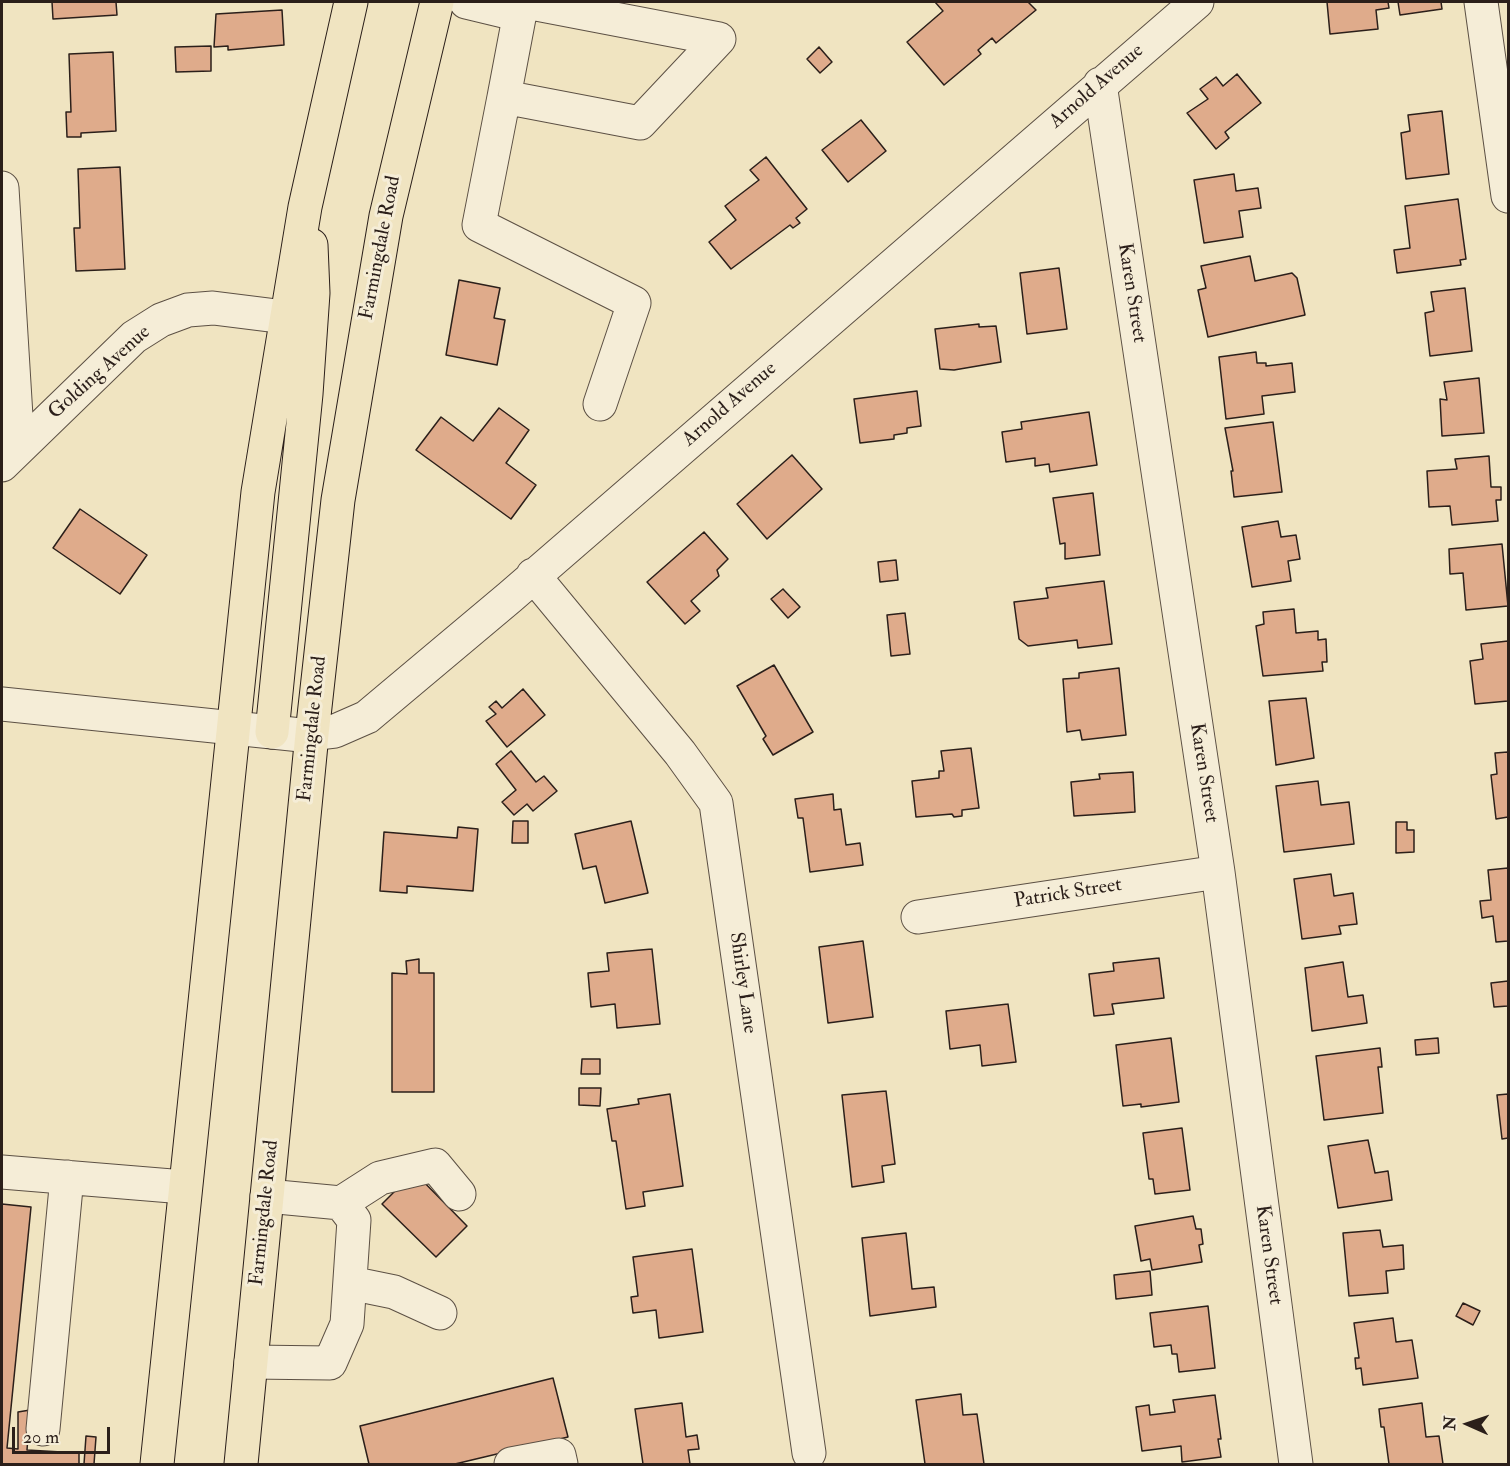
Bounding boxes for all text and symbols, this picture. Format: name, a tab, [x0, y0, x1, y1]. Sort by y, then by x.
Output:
street label: Arnold Avenue	[1045, 40, 1149, 134]
street label: Farmingdale Road	[355, 174, 407, 322]
street label: Karen Street	[1111, 241, 1151, 345]
street label: Golding Avenue	[44, 321, 156, 425]
street label: Arnold Avenue	[678, 358, 782, 452]
street label: Farmingdale Road	[293, 655, 333, 803]
street label: Karen Street	[1183, 721, 1223, 825]
street label: Patrick Street	[1012, 874, 1124, 914]
street label: Shirley Lane	[723, 931, 761, 1035]
street label: Farmingdale Road	[245, 1139, 285, 1287]
street label: Karen Street	[1249, 1203, 1287, 1307]
north arrow	[1438, 1394, 1498, 1454]
scale bar	[15, 1415, 112, 1453]
text: N	[1440, 1415, 1460, 1431]
text: 20 m	[23, 1426, 59, 1449]

